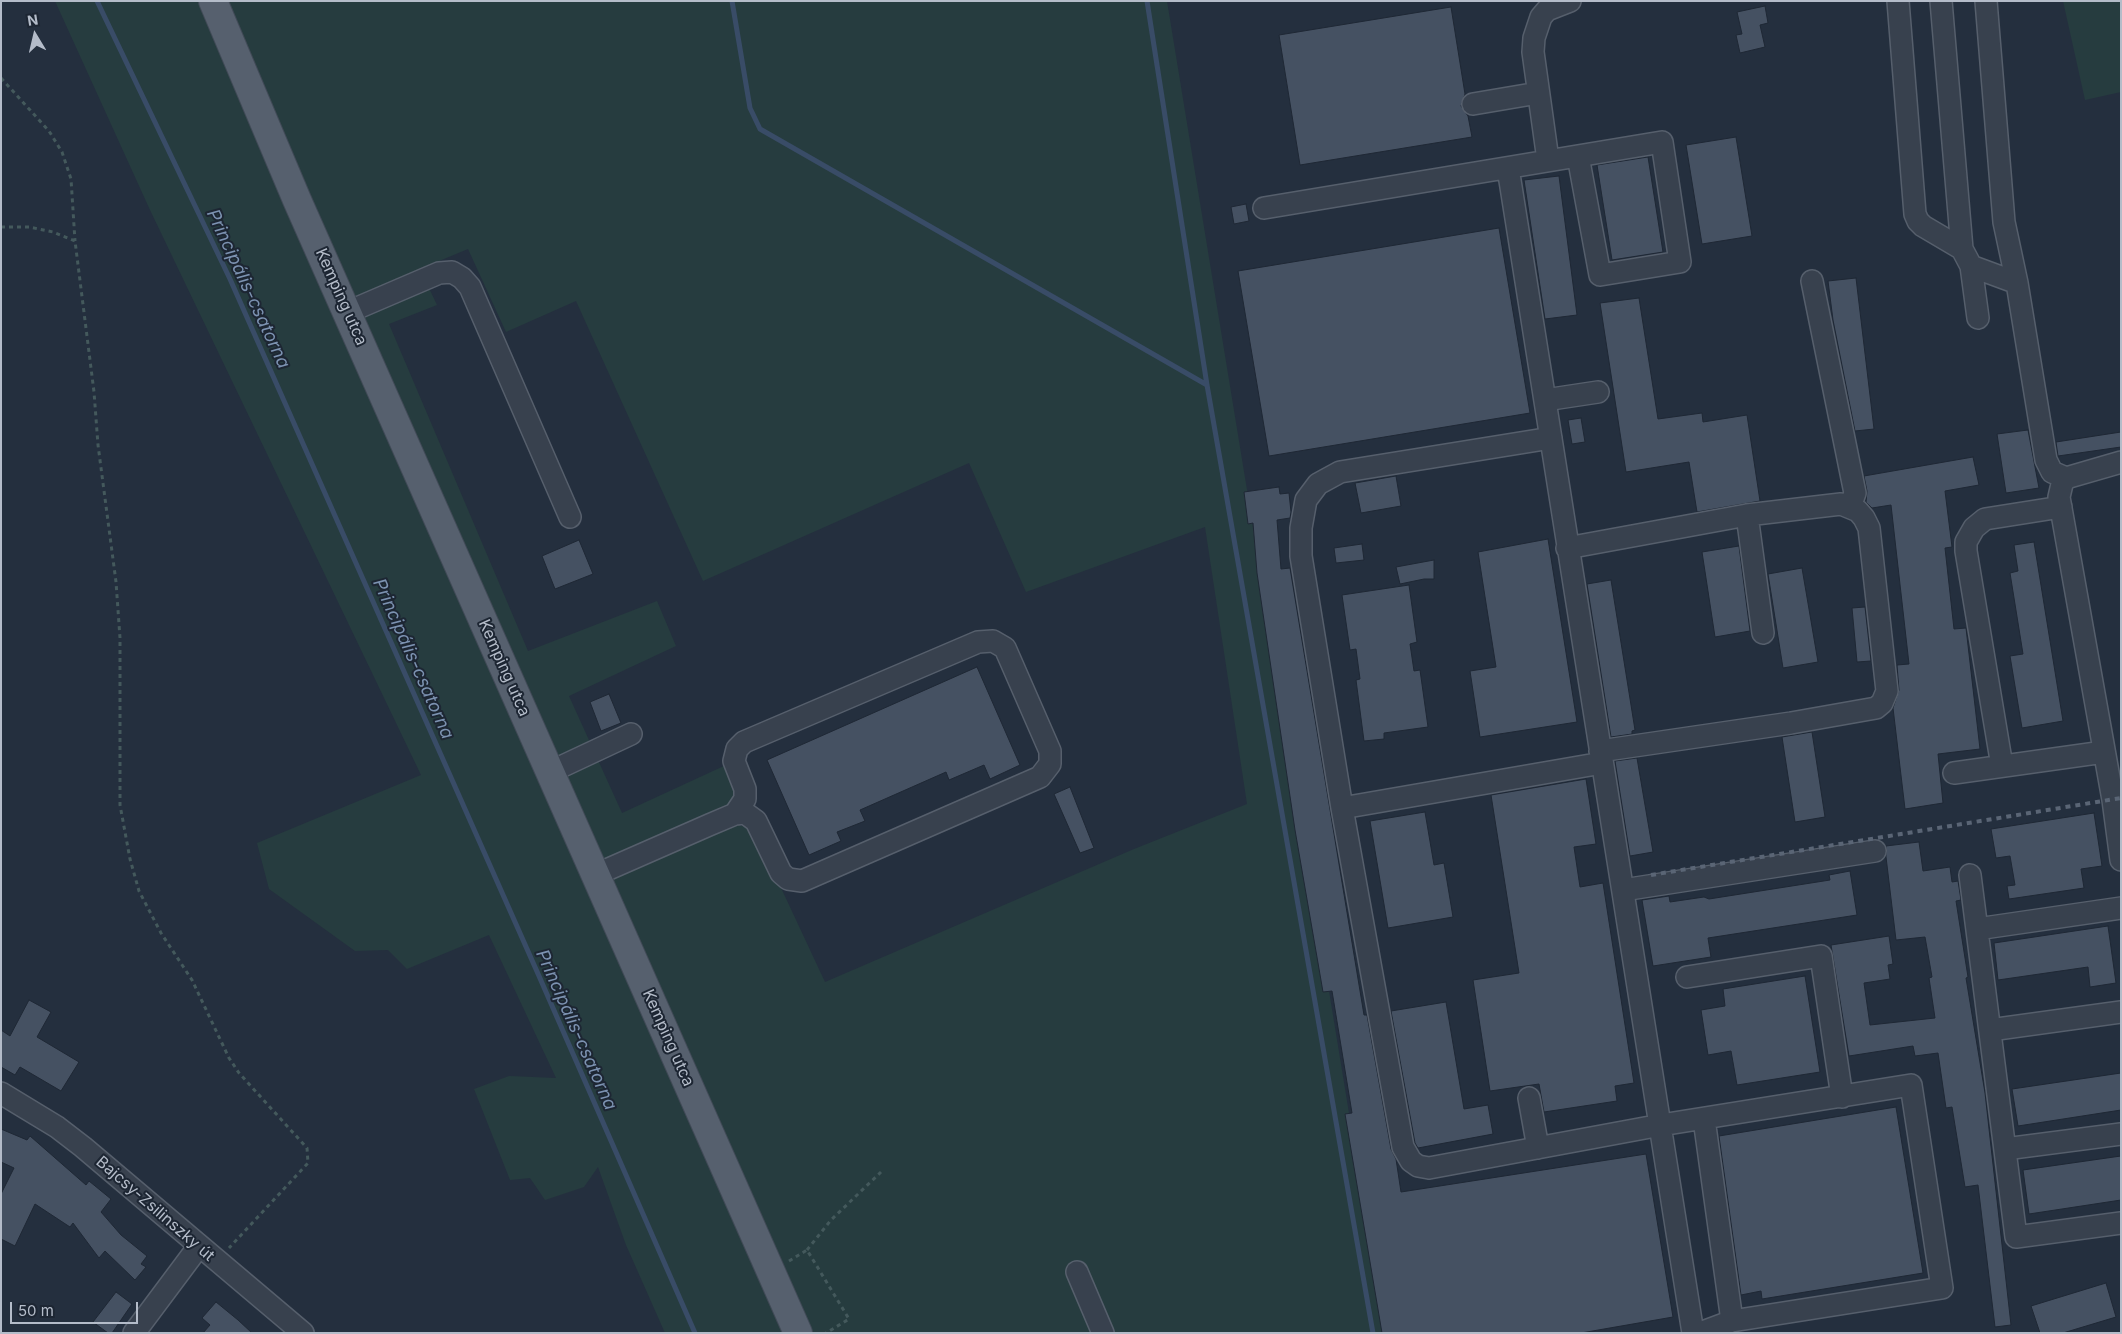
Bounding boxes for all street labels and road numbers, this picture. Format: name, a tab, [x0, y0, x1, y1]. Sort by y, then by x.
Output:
street label: Kemping utca	[311, 246, 371, 348]
street label: Kemping utca	[474, 617, 534, 719]
street label: Kemping utca	[638, 987, 698, 1089]
street label: Bajcsy-Zsilinszky út	[92, 1152, 218, 1266]

